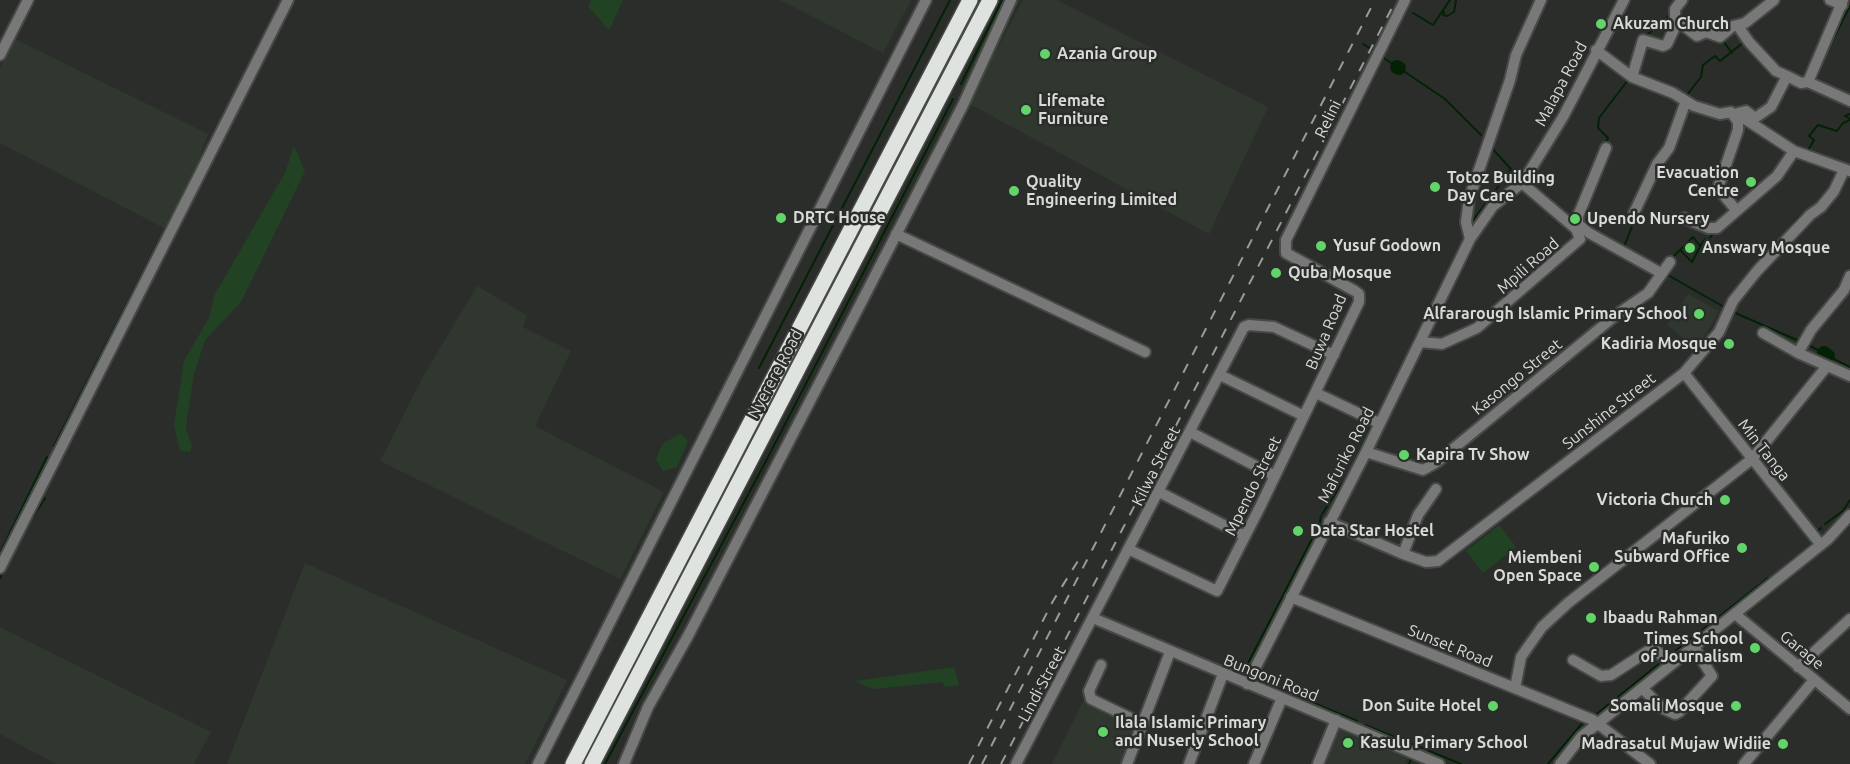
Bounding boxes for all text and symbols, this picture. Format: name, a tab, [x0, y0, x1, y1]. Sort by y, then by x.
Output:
place label: Akuzam Church	[1613, 14, 1729, 34]
marker: Akuzam Church	[1594, 17, 1608, 31]
street label: Malapa Road	[1531, 39, 1591, 129]
place label: Azania Group	[1057, 44, 1157, 64]
marker: Azania Group	[1038, 47, 1052, 61]
place label: Lifemate Furniture	[1038, 91, 1108, 129]
street label: Relini	[1311, 97, 1345, 141]
marker: Lifemate Furniture	[1019, 103, 1033, 117]
place label: Evacuation Centre	[1656, 163, 1739, 201]
place label: Totoz Building Day Care	[1447, 168, 1555, 206]
place label: Quality Engineering Limited	[1026, 172, 1177, 210]
marker: Evacuation Centre	[1744, 175, 1758, 189]
marker: Totoz Building Day Care	[1428, 180, 1442, 194]
marker: Quality Engineering Limited	[1007, 184, 1021, 198]
place label: DRTC House	[793, 208, 886, 228]
place label: Upendo Nursery	[1587, 209, 1710, 229]
marker: DRTC House	[774, 211, 788, 225]
marker: Upendo Nursery	[1568, 212, 1582, 226]
street label: Mpili Road	[1493, 234, 1563, 298]
place label: Yusuf Godown	[1333, 236, 1441, 256]
place label: Answary Mosque	[1702, 238, 1830, 258]
marker: Yusuf Godown	[1314, 239, 1328, 253]
marker: Answary Mosque	[1683, 241, 1697, 255]
place label: Quba Mosque	[1288, 263, 1392, 283]
marker: Quba Mosque	[1269, 266, 1283, 280]
street label: Buwa Road	[1301, 291, 1351, 373]
place label: Alfararough Islamic Primary School	[1423, 304, 1687, 324]
marker: Alfararough Islamic Primary School	[1692, 307, 1706, 321]
street label: Nyerere Road	[743, 326, 807, 422]
place label: Kadiria Mosque	[1601, 334, 1717, 354]
street label: Kasongo Street	[1468, 335, 1566, 419]
marker: Kadiria Mosque	[1722, 337, 1736, 351]
street label: Sunshine Street	[1559, 369, 1659, 453]
street label: Mafuriko Road	[1314, 404, 1378, 506]
street label: Min Tanga	[1734, 415, 1794, 485]
street label: Kilwa Street	[1128, 423, 1184, 509]
street label: Mpendo Street	[1221, 433, 1285, 539]
place label: Kapira Tv Show	[1416, 445, 1530, 465]
marker: Kapira Tv Show	[1397, 448, 1411, 462]
place label: Victoria Church	[1597, 490, 1713, 510]
marker: Victoria Church	[1718, 493, 1732, 507]
place label: Data Star Hostel	[1310, 521, 1434, 541]
marker: Data Star Hostel	[1291, 524, 1305, 538]
place label: Mafuriko Subward Office	[1614, 529, 1730, 567]
marker: Mafuriko Subward Office	[1735, 541, 1749, 555]
place label: Miembeni Open Space	[1493, 548, 1582, 586]
marker: Miembeni Open Space	[1587, 560, 1601, 574]
place label: Ibaadu Rahman	[1603, 608, 1718, 628]
marker: Ibaadu Rahman	[1584, 611, 1598, 625]
street label: Sunset Road	[1405, 620, 1495, 672]
street label: Garage	[1776, 626, 1828, 674]
place label: Times School of Journalism	[1640, 629, 1743, 667]
marker: Times School of Journalism	[1748, 641, 1762, 655]
street label: Lindi Street	[1014, 643, 1070, 725]
street label: Bungoni Road	[1221, 650, 1321, 706]
place label: Don Suite Hotel	[1362, 696, 1481, 716]
place label: Somali Mosque	[1610, 696, 1724, 716]
marker: Don Suite Hotel	[1486, 699, 1500, 713]
marker: Somali Mosque	[1729, 699, 1743, 713]
place label: Ilala Islamic Primary and Nuserly School	[1115, 713, 1266, 751]
marker: Ilala Islamic Primary and Nuserly School	[1096, 725, 1110, 739]
place label: Kasulu Primary School	[1360, 733, 1527, 753]
place label: Madrasatul Mujaw Widiie	[1581, 734, 1771, 754]
marker: Kasulu Primary School	[1341, 736, 1355, 750]
marker: Madrasatul Mujaw Widiie	[1776, 737, 1790, 751]

